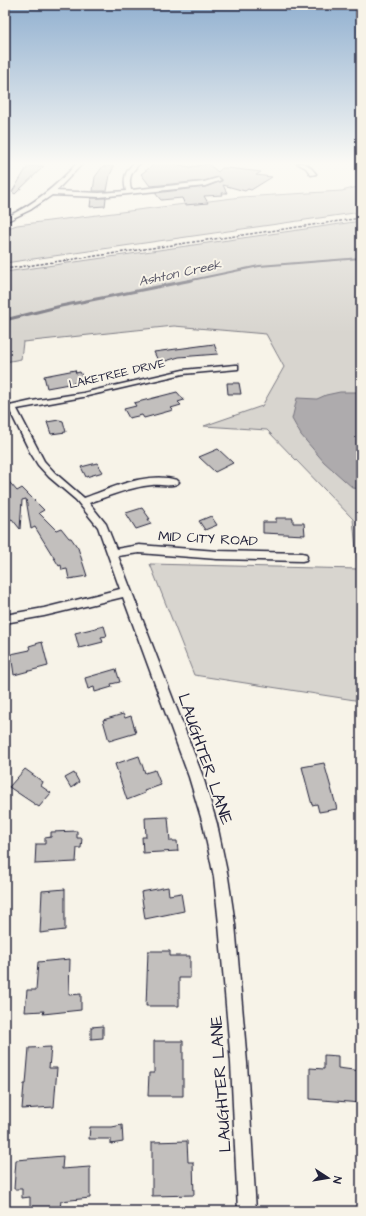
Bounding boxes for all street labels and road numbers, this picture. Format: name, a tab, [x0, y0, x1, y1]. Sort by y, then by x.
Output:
street label: LAKETREE DRIVE	[67, 355, 167, 393]
street label: MID CITY ROAD	[158, 526, 258, 552]
street label: LAUGHTER LANE	[171, 690, 239, 828]
street label: LAUGHTER LANE	[204, 1015, 238, 1153]

